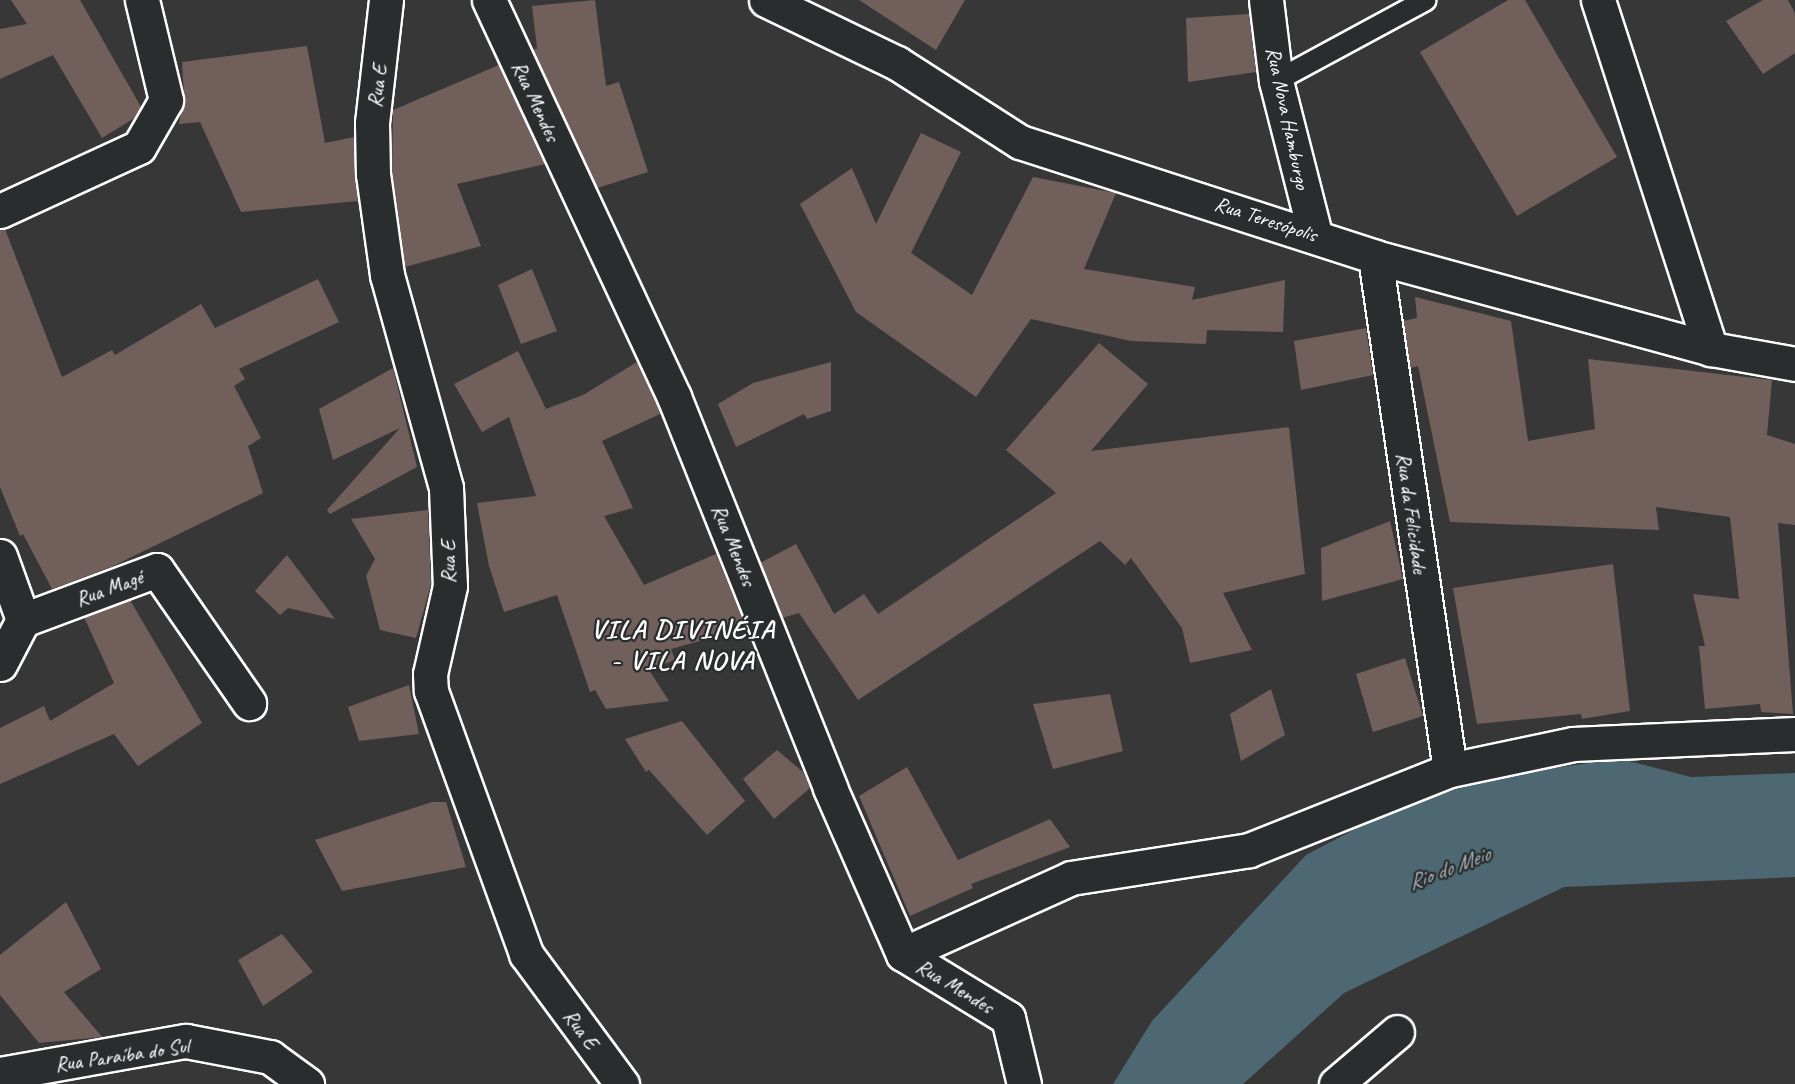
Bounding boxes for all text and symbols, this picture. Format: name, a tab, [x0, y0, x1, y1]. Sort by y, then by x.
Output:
street label: Rua Nova Hamburgo	[1261, 45, 1315, 191]
street label: Rua Mendes	[507, 57, 565, 145]
street label: Rua E	[362, 63, 392, 109]
street label: Rua Teresópolis	[1212, 191, 1320, 247]
street label: Rua da Felicidade	[1391, 451, 1433, 575]
street label: Rua Mendes	[706, 501, 762, 589]
street label: Rua E	[435, 540, 461, 584]
street label: Rua Magé	[72, 564, 146, 612]
district label: VILA DIVINÉIA - VILA NOVA	[592, 613, 774, 676]
water label: Rio do Meio	[1404, 841, 1494, 897]
street label: Rua Mendes	[912, 953, 998, 1019]
street label: Rua E	[558, 1004, 604, 1054]
street label: Rua Paraíba do Sul	[53, 1033, 191, 1077]

